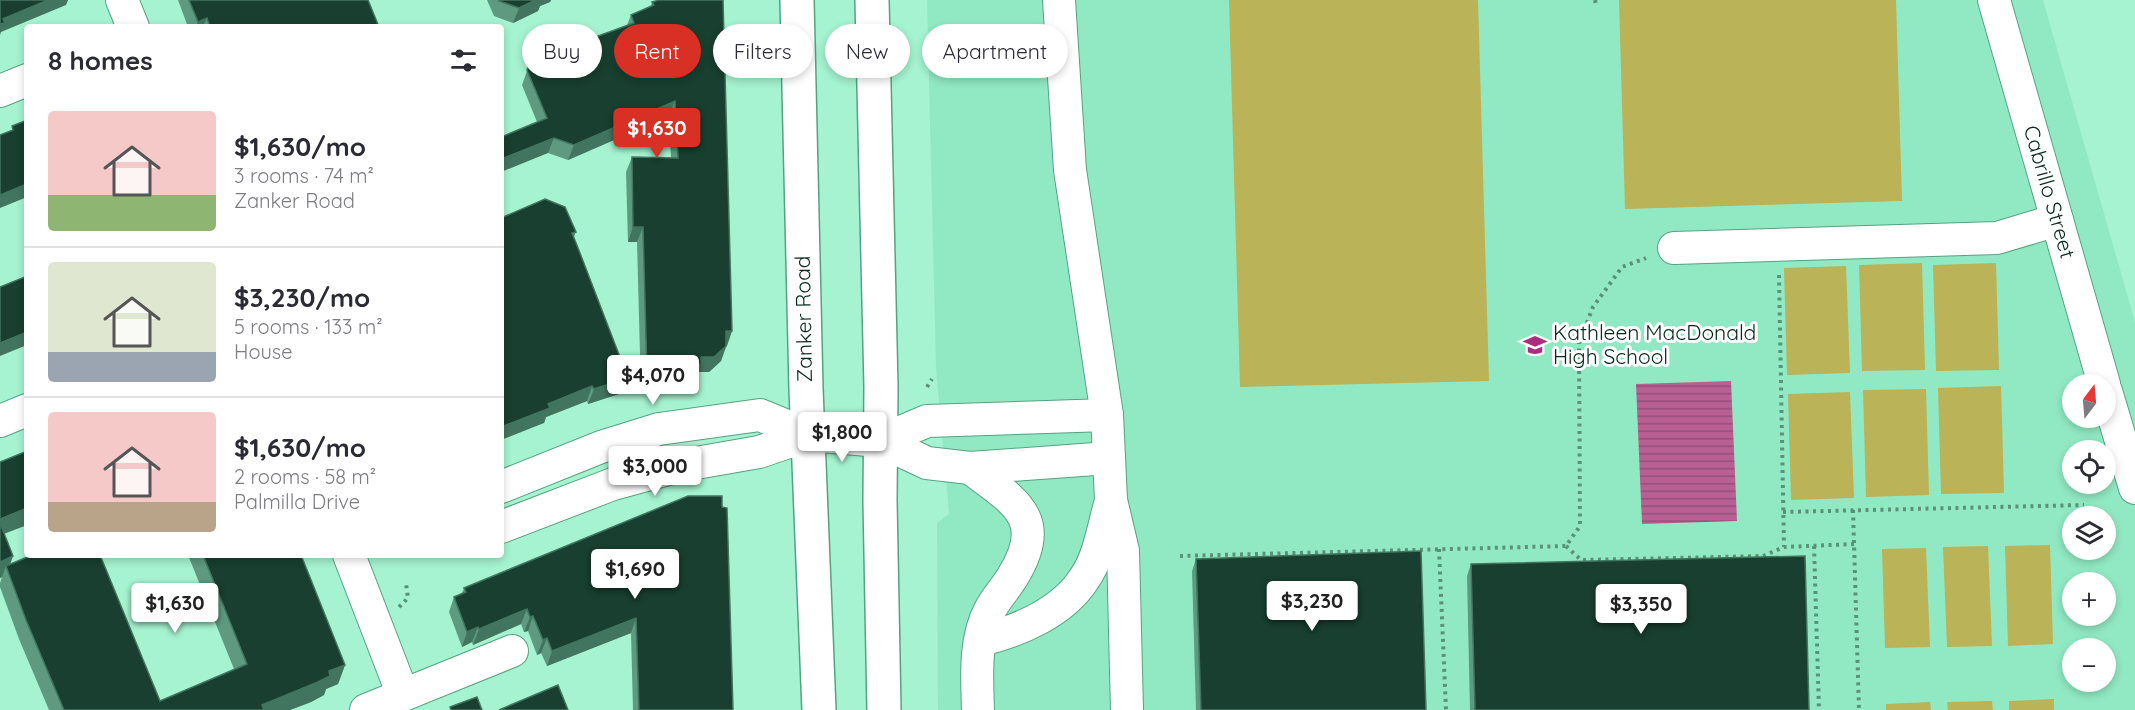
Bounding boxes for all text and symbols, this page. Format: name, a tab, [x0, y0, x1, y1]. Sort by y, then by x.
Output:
chip: Buy	[522, 24, 602, 78]
chip: Rent	[614, 24, 701, 78]
chip: Filters	[713, 24, 813, 78]
chip: New	[825, 24, 910, 78]
chip: Apartment	[922, 24, 1068, 78]
text: 8 homes	[48, 44, 153, 77]
icon: filters	[447, 44, 480, 77]
pin: $1,630	[608, 108, 706, 159]
text: $1,630	[627, 115, 687, 140]
street label: Cabrillo Street	[2019, 122, 2081, 261]
text: $1,630/mo	[234, 130, 366, 163]
icon: home	[96, 135, 168, 207]
text: 3 rooms · 74 m²	[234, 163, 374, 188]
text: Zanker Road	[234, 188, 355, 213]
street label: Zanker Road	[789, 255, 817, 383]
text: $3,230/mo	[234, 281, 370, 314]
icon: home	[96, 286, 168, 358]
text: 5 rooms · 133 m²	[234, 314, 383, 339]
place label: Kathleen MacDonald High School	[1553, 319, 1756, 369]
school or university icon: Kathleen MacDonald High School	[1522, 332, 1548, 358]
text: House	[234, 339, 293, 364]
pin: $4,070	[604, 355, 702, 406]
text: $4,070	[621, 362, 685, 387]
north arrow	[2062, 374, 2116, 428]
map controls	[2062, 374, 2116, 692]
pin: $1,800	[793, 412, 891, 463]
text: $1,800	[812, 419, 872, 444]
text: $1,630/mo	[234, 431, 366, 464]
icon: home	[96, 436, 168, 508]
button: locate	[2062, 440, 2116, 494]
pin: $3,000	[606, 446, 704, 497]
text: $3,000	[622, 453, 688, 478]
text: 2 rooms · 58 m²	[234, 464, 376, 489]
text: Palmilla Drive	[234, 489, 360, 514]
button: layers	[2062, 506, 2116, 560]
pin: $1,690	[586, 549, 684, 600]
text: $1,690	[605, 556, 665, 581]
button: +	[2062, 572, 2116, 626]
pin: $3,230	[1263, 581, 1361, 632]
pin: $1,630	[126, 583, 224, 634]
pin: $3,350	[1592, 584, 1690, 635]
text: $3,230	[1281, 588, 1343, 613]
text: $1,630	[145, 590, 205, 615]
text: $3,350	[1610, 591, 1672, 616]
button: −	[2062, 638, 2116, 692]

